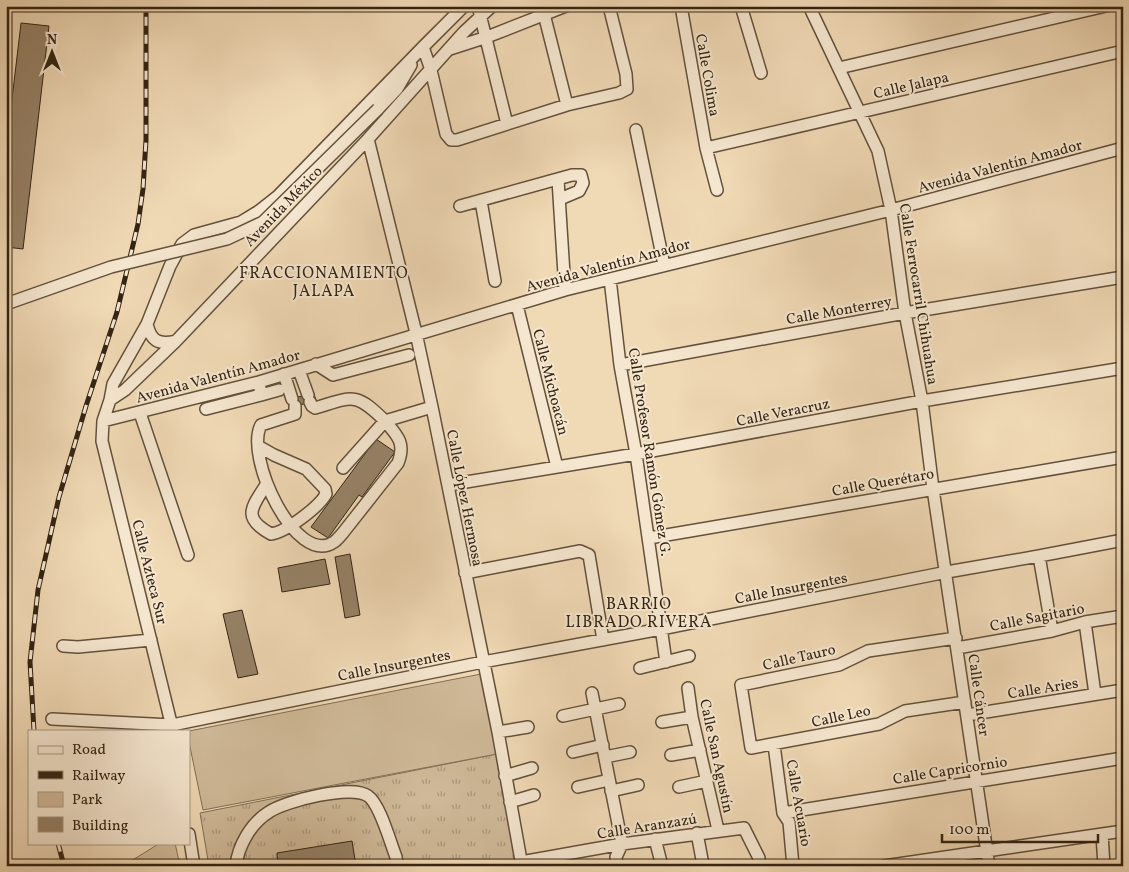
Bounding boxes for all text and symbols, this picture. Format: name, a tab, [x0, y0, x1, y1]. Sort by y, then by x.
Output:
north arrow	[28, 28, 78, 78]
text: N	[47, 31, 57, 50]
street label: Calle Colima	[689, 32, 724, 118]
street label: Calle Jalapa	[872, 68, 951, 105]
street label: Avenida Valentín Amador	[916, 135, 1085, 199]
street label: Avenida México	[240, 162, 328, 252]
street label: Calle Ferrocarril Chihuahua	[893, 202, 942, 386]
street label: Avenida Valentín Amador	[524, 234, 693, 298]
district label: FRACCIONAMIENTO JALAPA	[239, 263, 409, 303]
street label: Calle Monterrey	[785, 292, 894, 331]
street label: Calle Michoacán	[526, 327, 573, 438]
street label: Avenida Valentín Amador	[134, 345, 303, 409]
street label: Calle Profesor Ramón Gómez G.	[622, 347, 675, 558]
street label: Calle Veracruz	[735, 394, 832, 433]
street label: Calle López Hermosa	[440, 428, 487, 568]
street label: Calle Querétaro	[831, 464, 936, 503]
street label: Calle Azteca Sur	[125, 518, 172, 627]
street label: Calle Insurgentes	[733, 568, 849, 611]
district label: BARRIO LIBRADO RIVERA	[566, 594, 712, 634]
street label: Calle Sagitario	[988, 599, 1086, 638]
street label: Calle Tauro	[761, 640, 838, 677]
street label: Calle Insurgentes	[336, 645, 452, 688]
street label: Calle Cáncer	[961, 653, 994, 738]
street label: Calle Aries	[1006, 674, 1080, 705]
street label: Calle San Agustín	[693, 697, 738, 815]
street label: Calle Leo	[810, 701, 873, 734]
legend	[28, 730, 190, 844]
text: Road	[72, 740, 106, 761]
street label: Calle Capricornio	[892, 752, 1009, 791]
street label: Calle Acuario	[780, 758, 816, 848]
text: Railway	[72, 766, 125, 787]
text: Park	[72, 790, 103, 811]
street label: Calle Aranzazú	[596, 809, 699, 846]
scale bar	[942, 812, 1098, 844]
text: Building	[72, 816, 129, 837]
text: 100 m	[949, 820, 989, 841]

